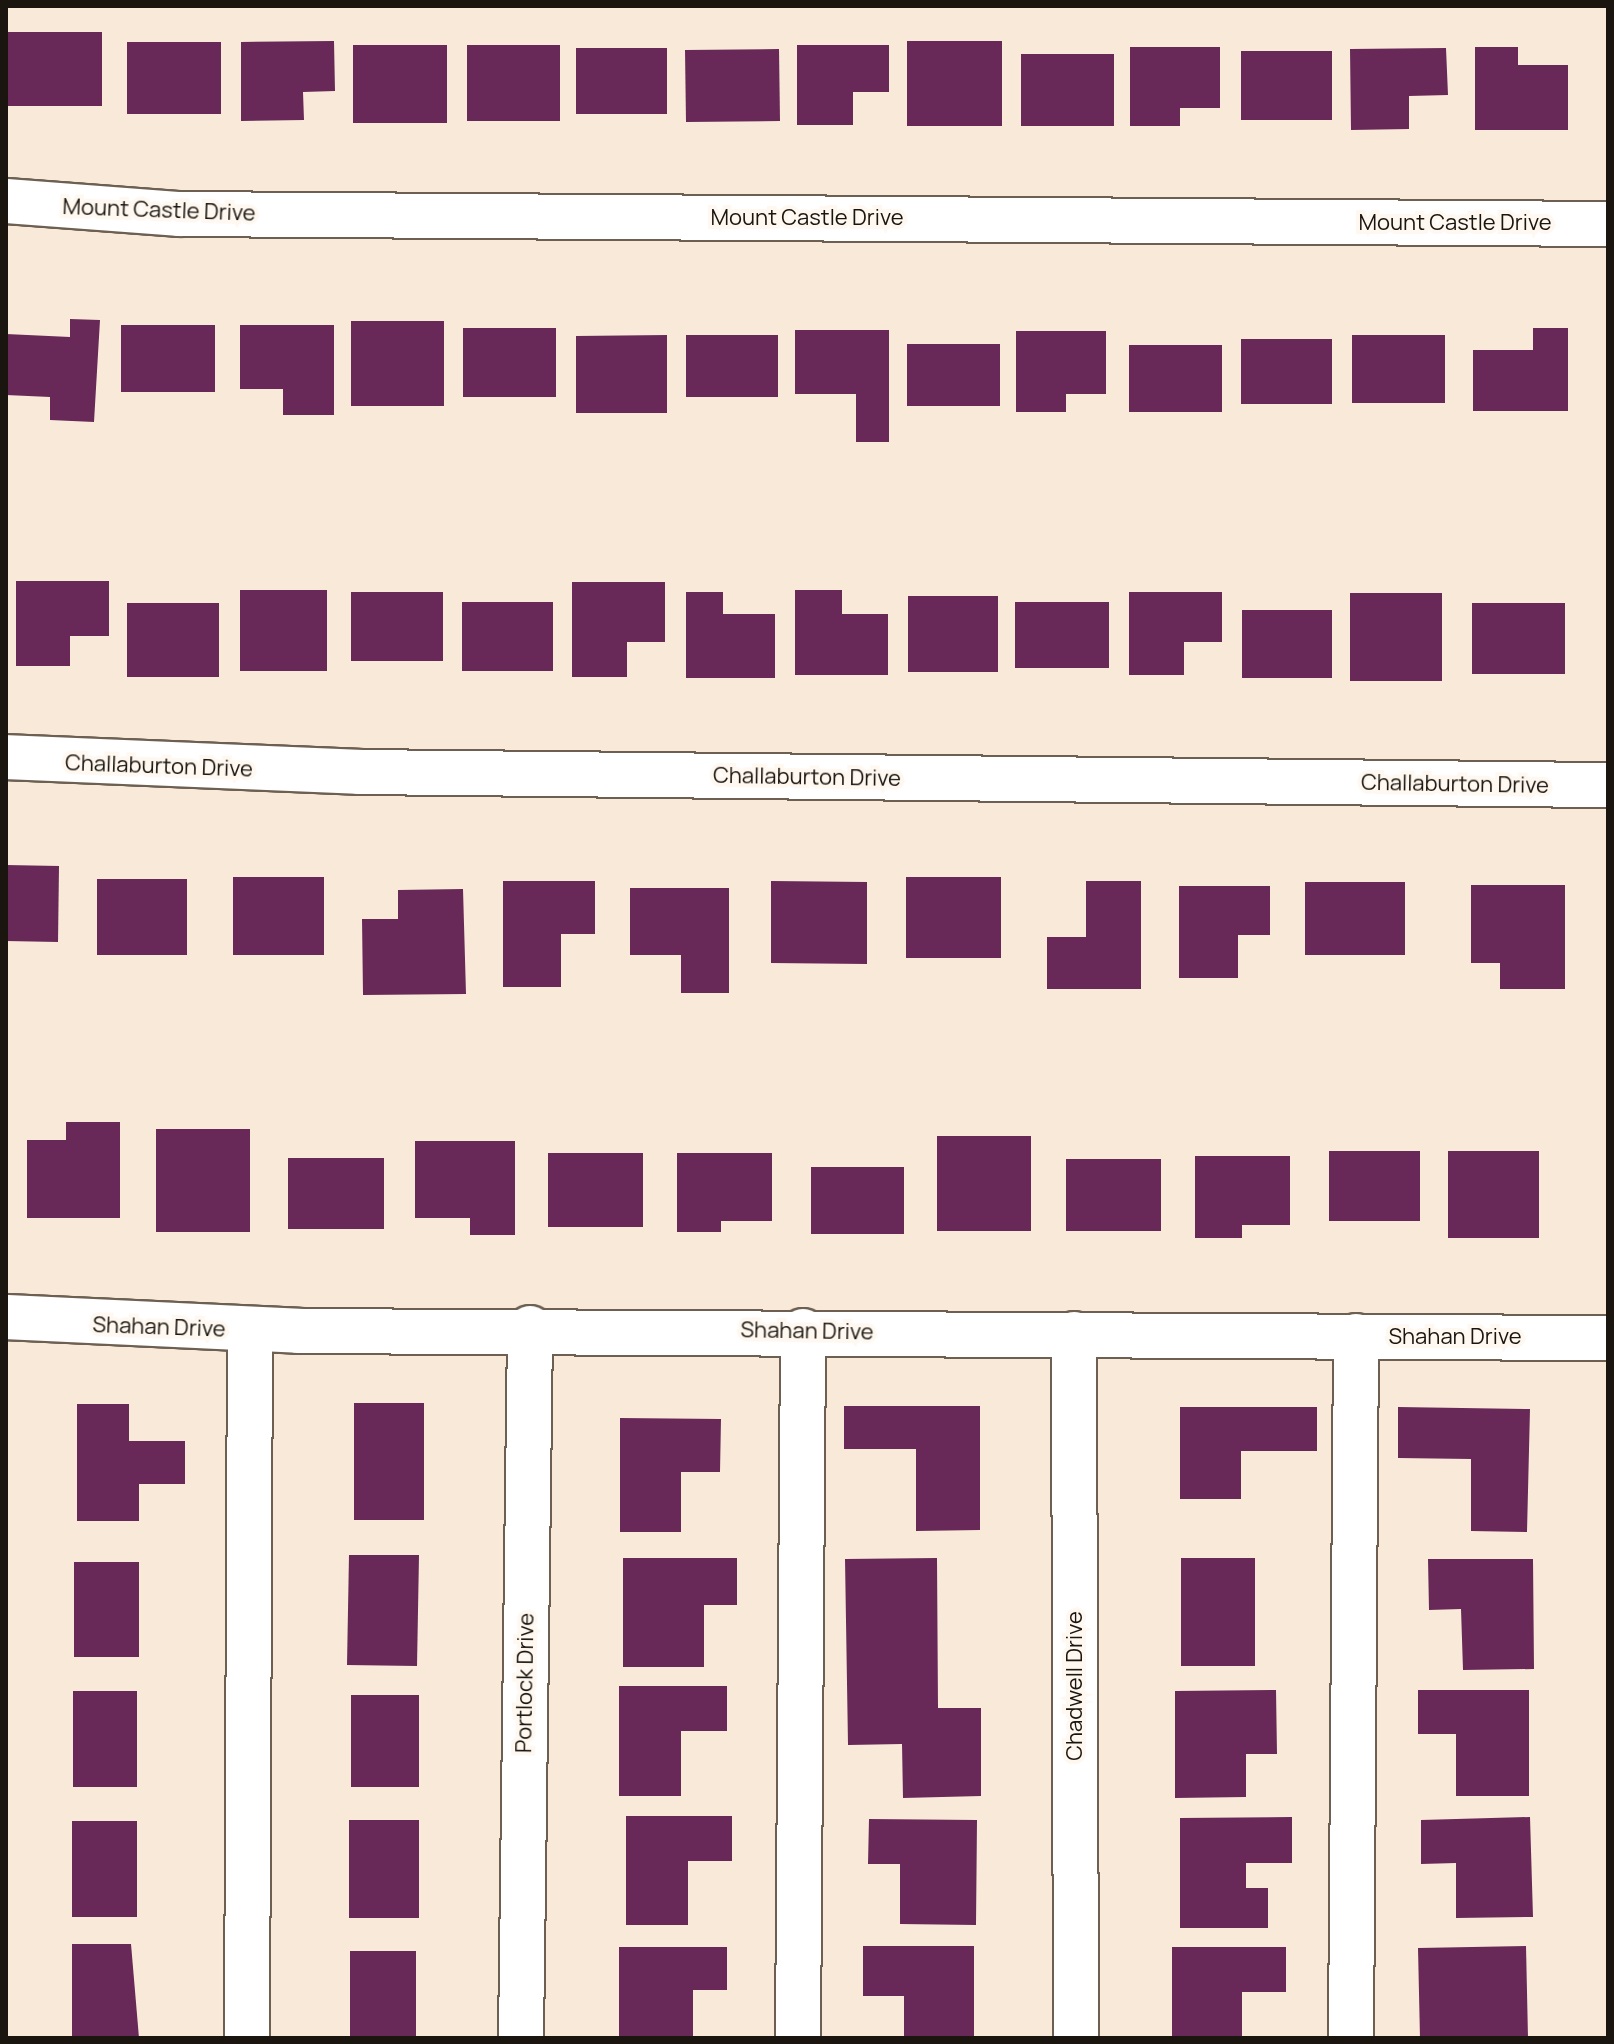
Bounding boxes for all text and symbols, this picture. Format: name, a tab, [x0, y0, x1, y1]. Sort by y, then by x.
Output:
street label: Mount Castle Drive	[62, 193, 256, 227]
street label: Mount Castle Drive	[710, 205, 904, 231]
street label: Mount Castle Drive	[1358, 210, 1552, 236]
street label: Challaburton Drive	[65, 750, 253, 782]
street label: Challaburton Drive	[713, 762, 901, 792]
street label: Challaburton Drive	[1361, 769, 1549, 799]
street label: Shahan Drive	[92, 1311, 226, 1343]
street label: Shahan Drive	[740, 1317, 874, 1345]
street label: Shahan Drive	[1388, 1324, 1522, 1350]
street label: Chadwell Drive	[1062, 1611, 1088, 1761]
street label: Portlock Drive	[511, 1613, 539, 1753]

